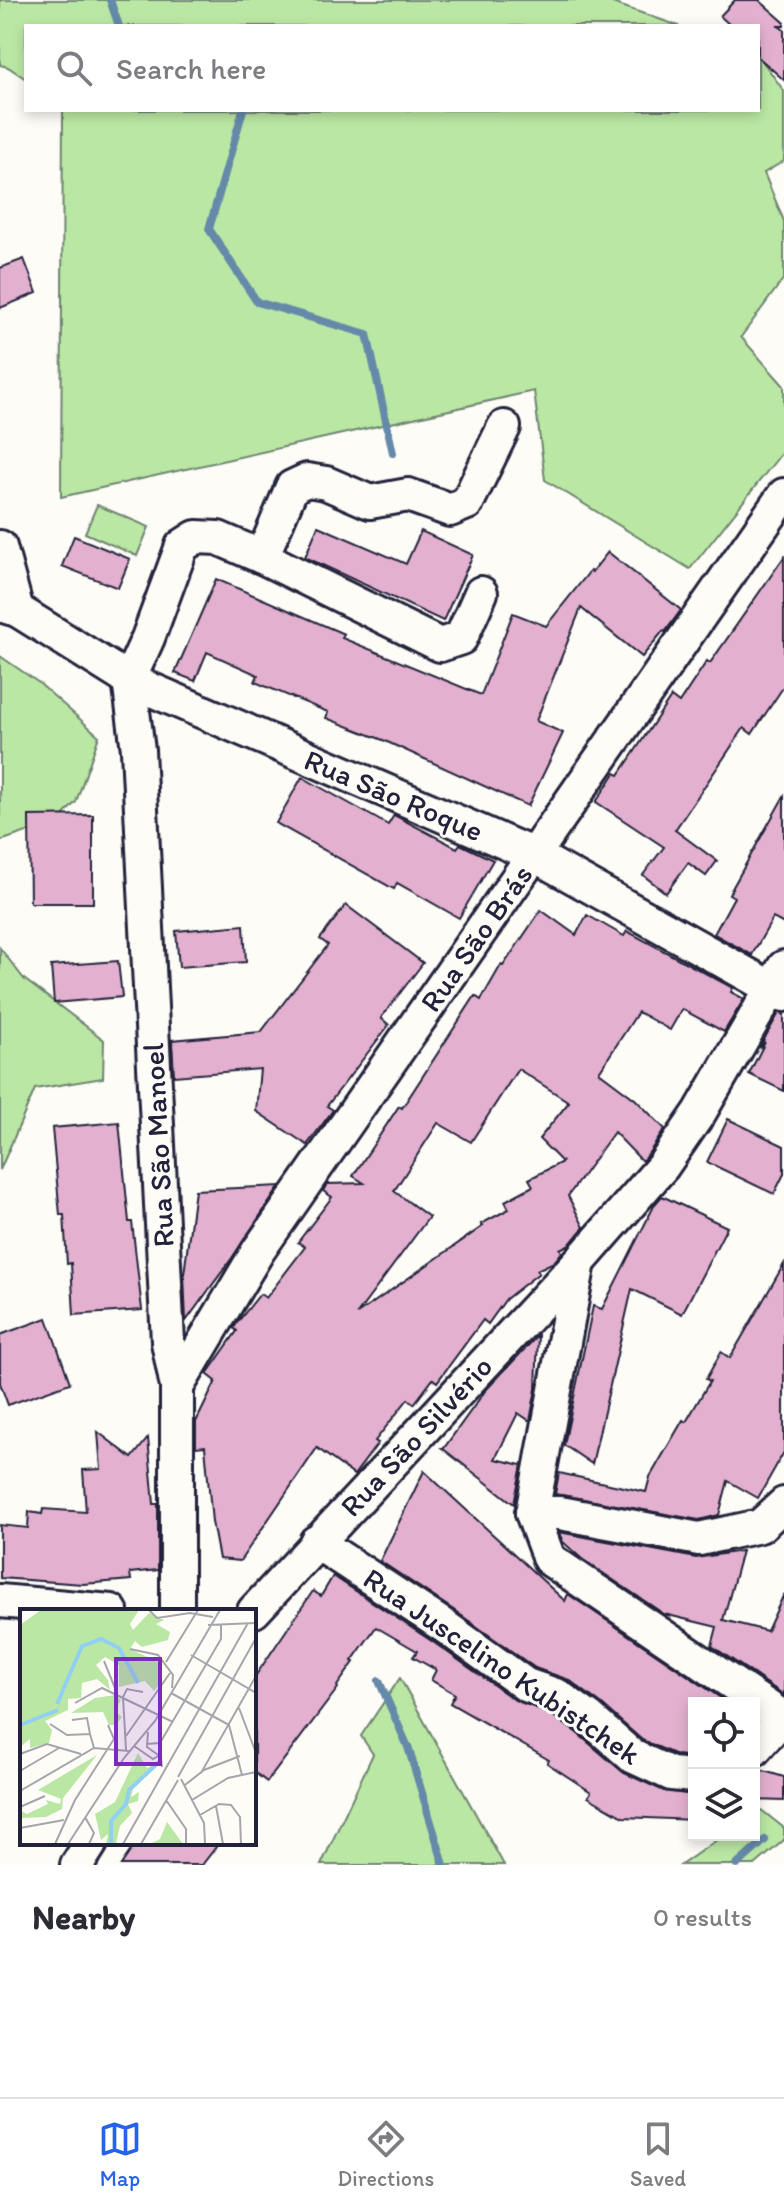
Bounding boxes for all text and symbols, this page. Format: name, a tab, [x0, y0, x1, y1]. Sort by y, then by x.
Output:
search box	[24, 24, 760, 112]
icon: search	[52, 46, 96, 90]
text: Search here	[116, 50, 266, 87]
street label: Rua São Roque	[299, 741, 489, 849]
street label: Rua São Brás	[412, 857, 540, 1019]
street label: Rua São Manoel	[134, 1041, 182, 1248]
street label: Rua São Silvério	[332, 1348, 500, 1524]
street label: Rua Juscelino Kubistchek	[356, 1559, 648, 1773]
inset map	[20, 1609, 256, 1845]
map controls	[688, 1697, 760, 1841]
button: locate	[688, 1697, 760, 1769]
button: layers	[688, 1769, 760, 1841]
text: Nearby	[32, 1897, 135, 1938]
text: 0 results	[653, 1901, 752, 1933]
tab: Map	[98, 2117, 142, 2192]
tab: Directions	[338, 2117, 434, 2192]
tab: Saved	[630, 2117, 686, 2192]

